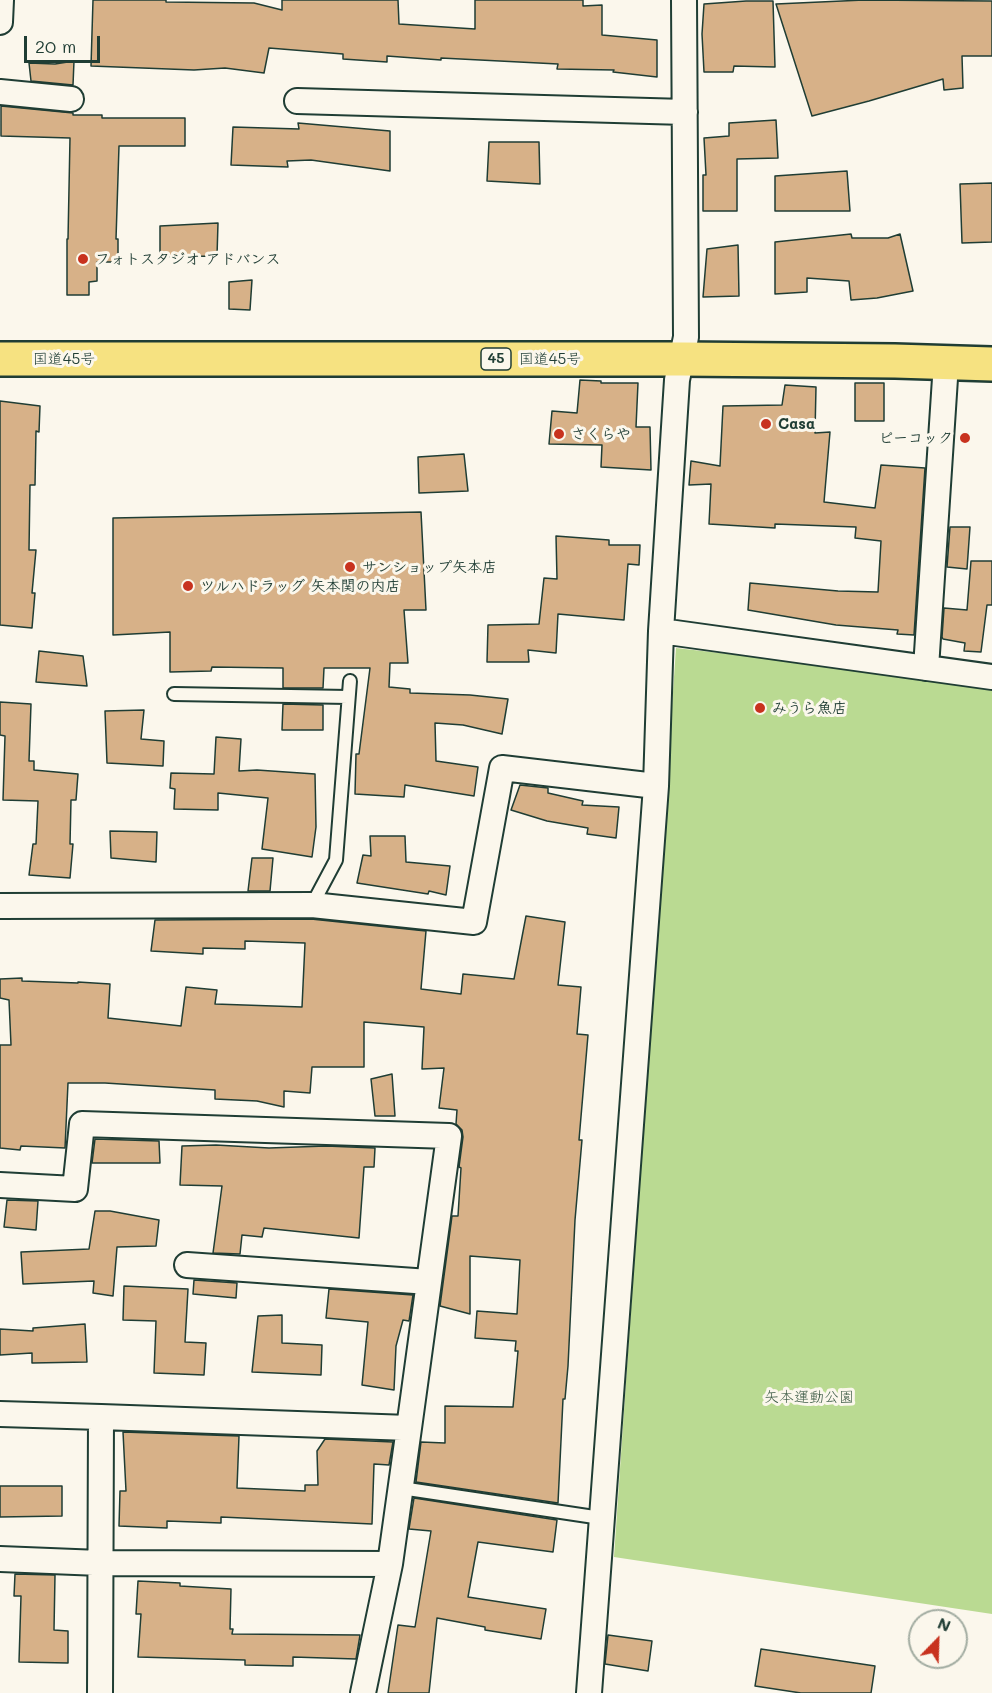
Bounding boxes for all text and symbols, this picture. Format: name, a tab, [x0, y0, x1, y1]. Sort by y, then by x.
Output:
scale bar	[27, 24, 104, 62]
text: 20 m	[35, 34, 76, 58]
place label: フォトスタジオ アドバンス	[95, 250, 280, 268]
marker: フォトスタジオ アドバンス	[76, 252, 90, 266]
road number: 45	[481, 348, 511, 370]
street label: 国道45号	[33, 350, 95, 368]
street label: 国道45号	[519, 350, 581, 368]
place label: Casa	[778, 415, 815, 433]
marker: Casa	[759, 417, 773, 431]
place label: さくらや	[571, 425, 631, 443]
marker: さくらや	[552, 427, 566, 441]
place label: ピーコック	[879, 429, 953, 447]
marker: ピーコック	[958, 431, 972, 445]
place label: サンショップ矢本店	[362, 558, 497, 576]
marker: サンショップ矢本店	[343, 560, 357, 574]
place label: ツルハドラッグ 矢本関の内店	[200, 577, 400, 595]
marker: ツルハドラッグ 矢本関の内店	[181, 579, 195, 593]
place label: みうら魚店	[772, 699, 847, 717]
marker: みうら魚店	[753, 701, 767, 715]
park label: 矢本運動公園	[764, 1388, 854, 1406]
north arrow	[908, 1609, 968, 1669]
text: N	[935, 1612, 954, 1636]

